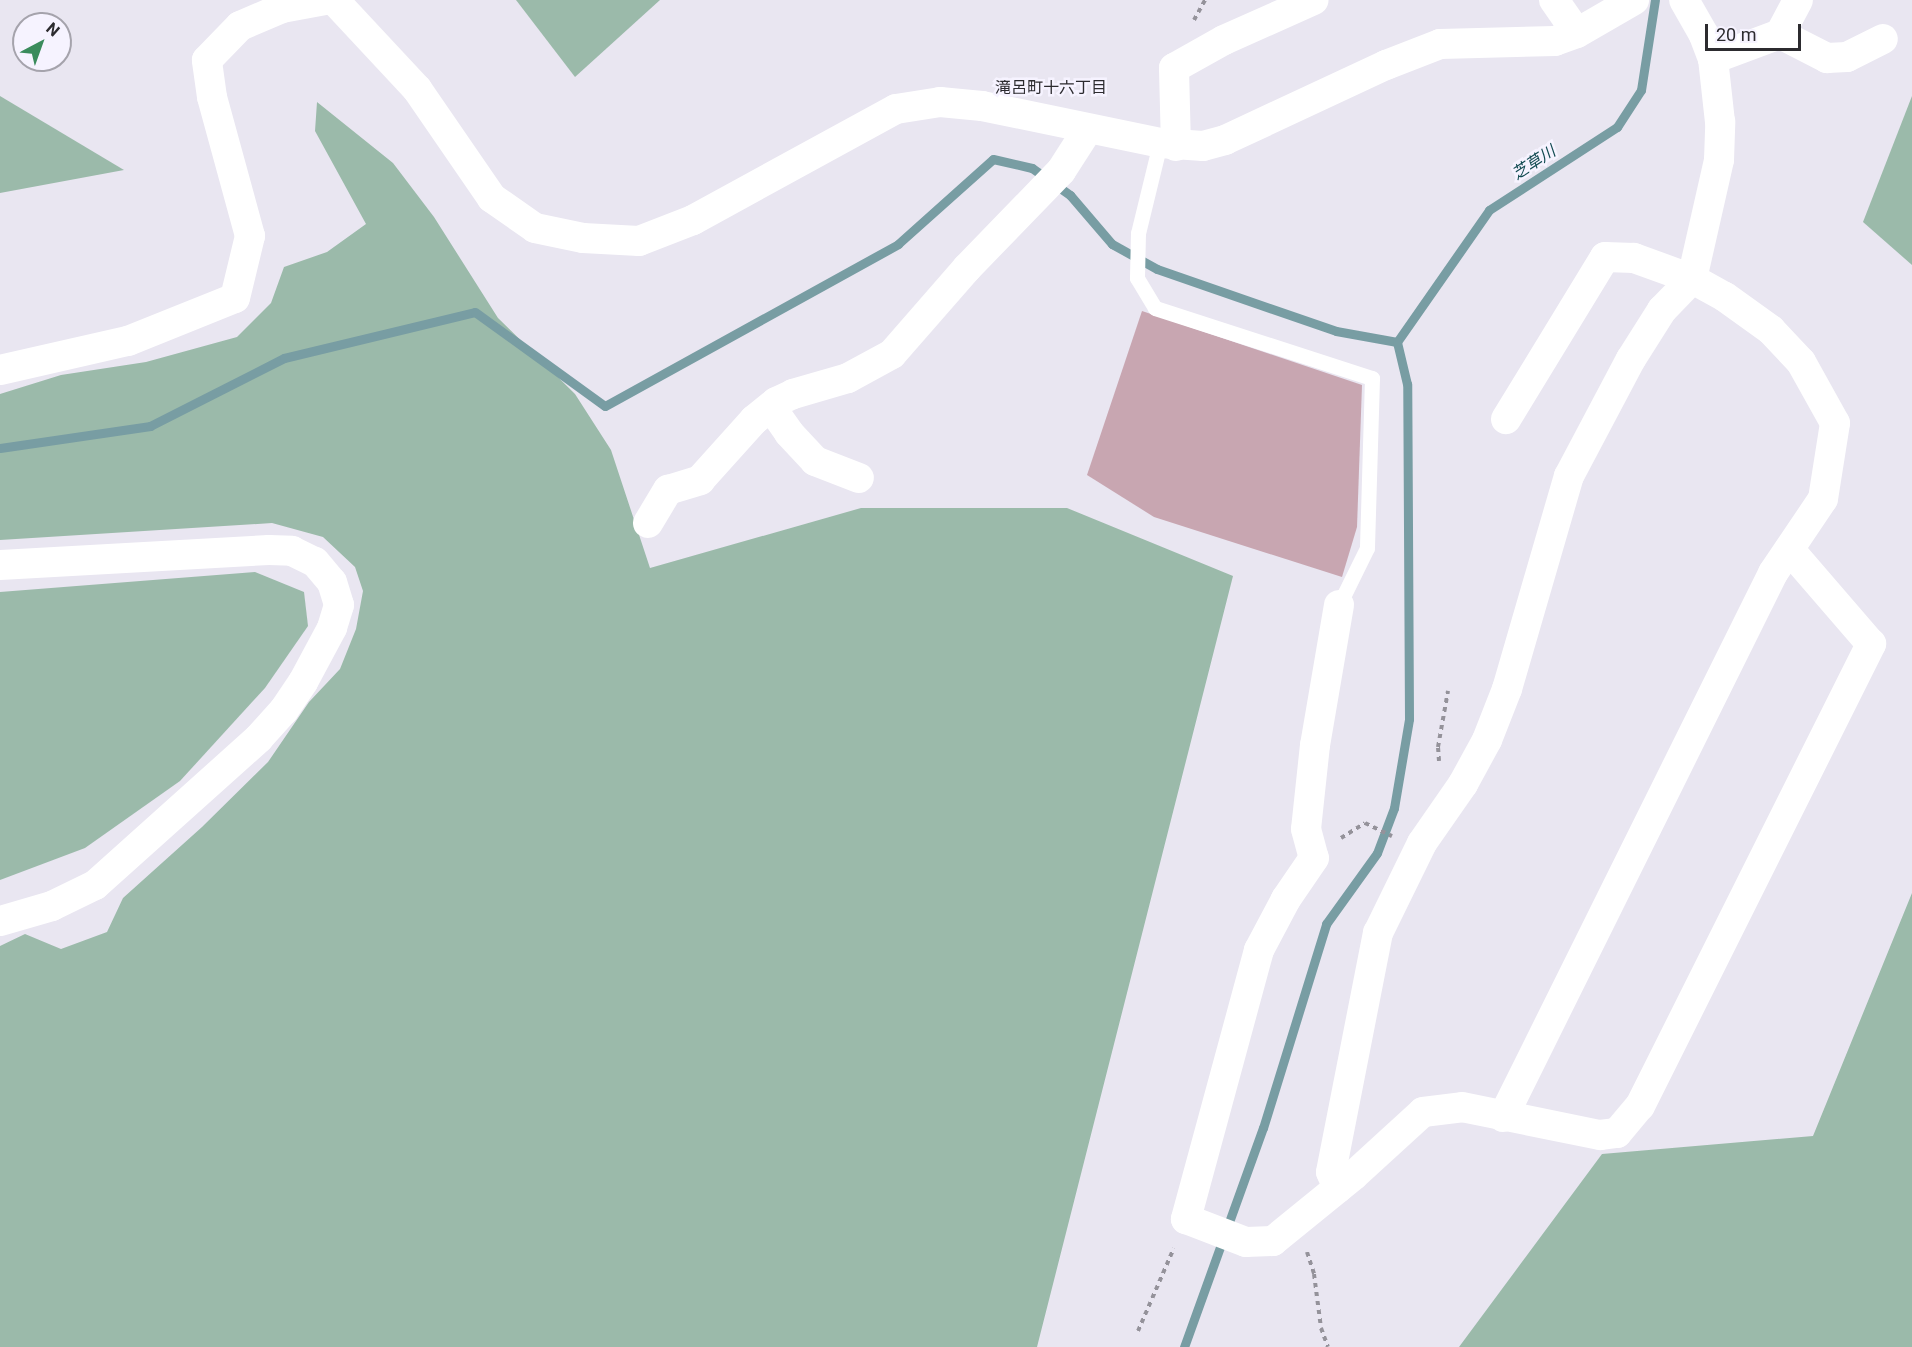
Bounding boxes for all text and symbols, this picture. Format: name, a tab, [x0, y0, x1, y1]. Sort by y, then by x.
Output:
north arrow	[12, 12, 72, 72]
scale bar	[1708, 12, 1804, 50]
text: N	[42, 19, 63, 40]
text: 20 m	[1716, 24, 1756, 45]
district label: 滝呂町十六丁目	[995, 78, 1107, 98]
water label: 芝草川	[1509, 142, 1559, 184]

